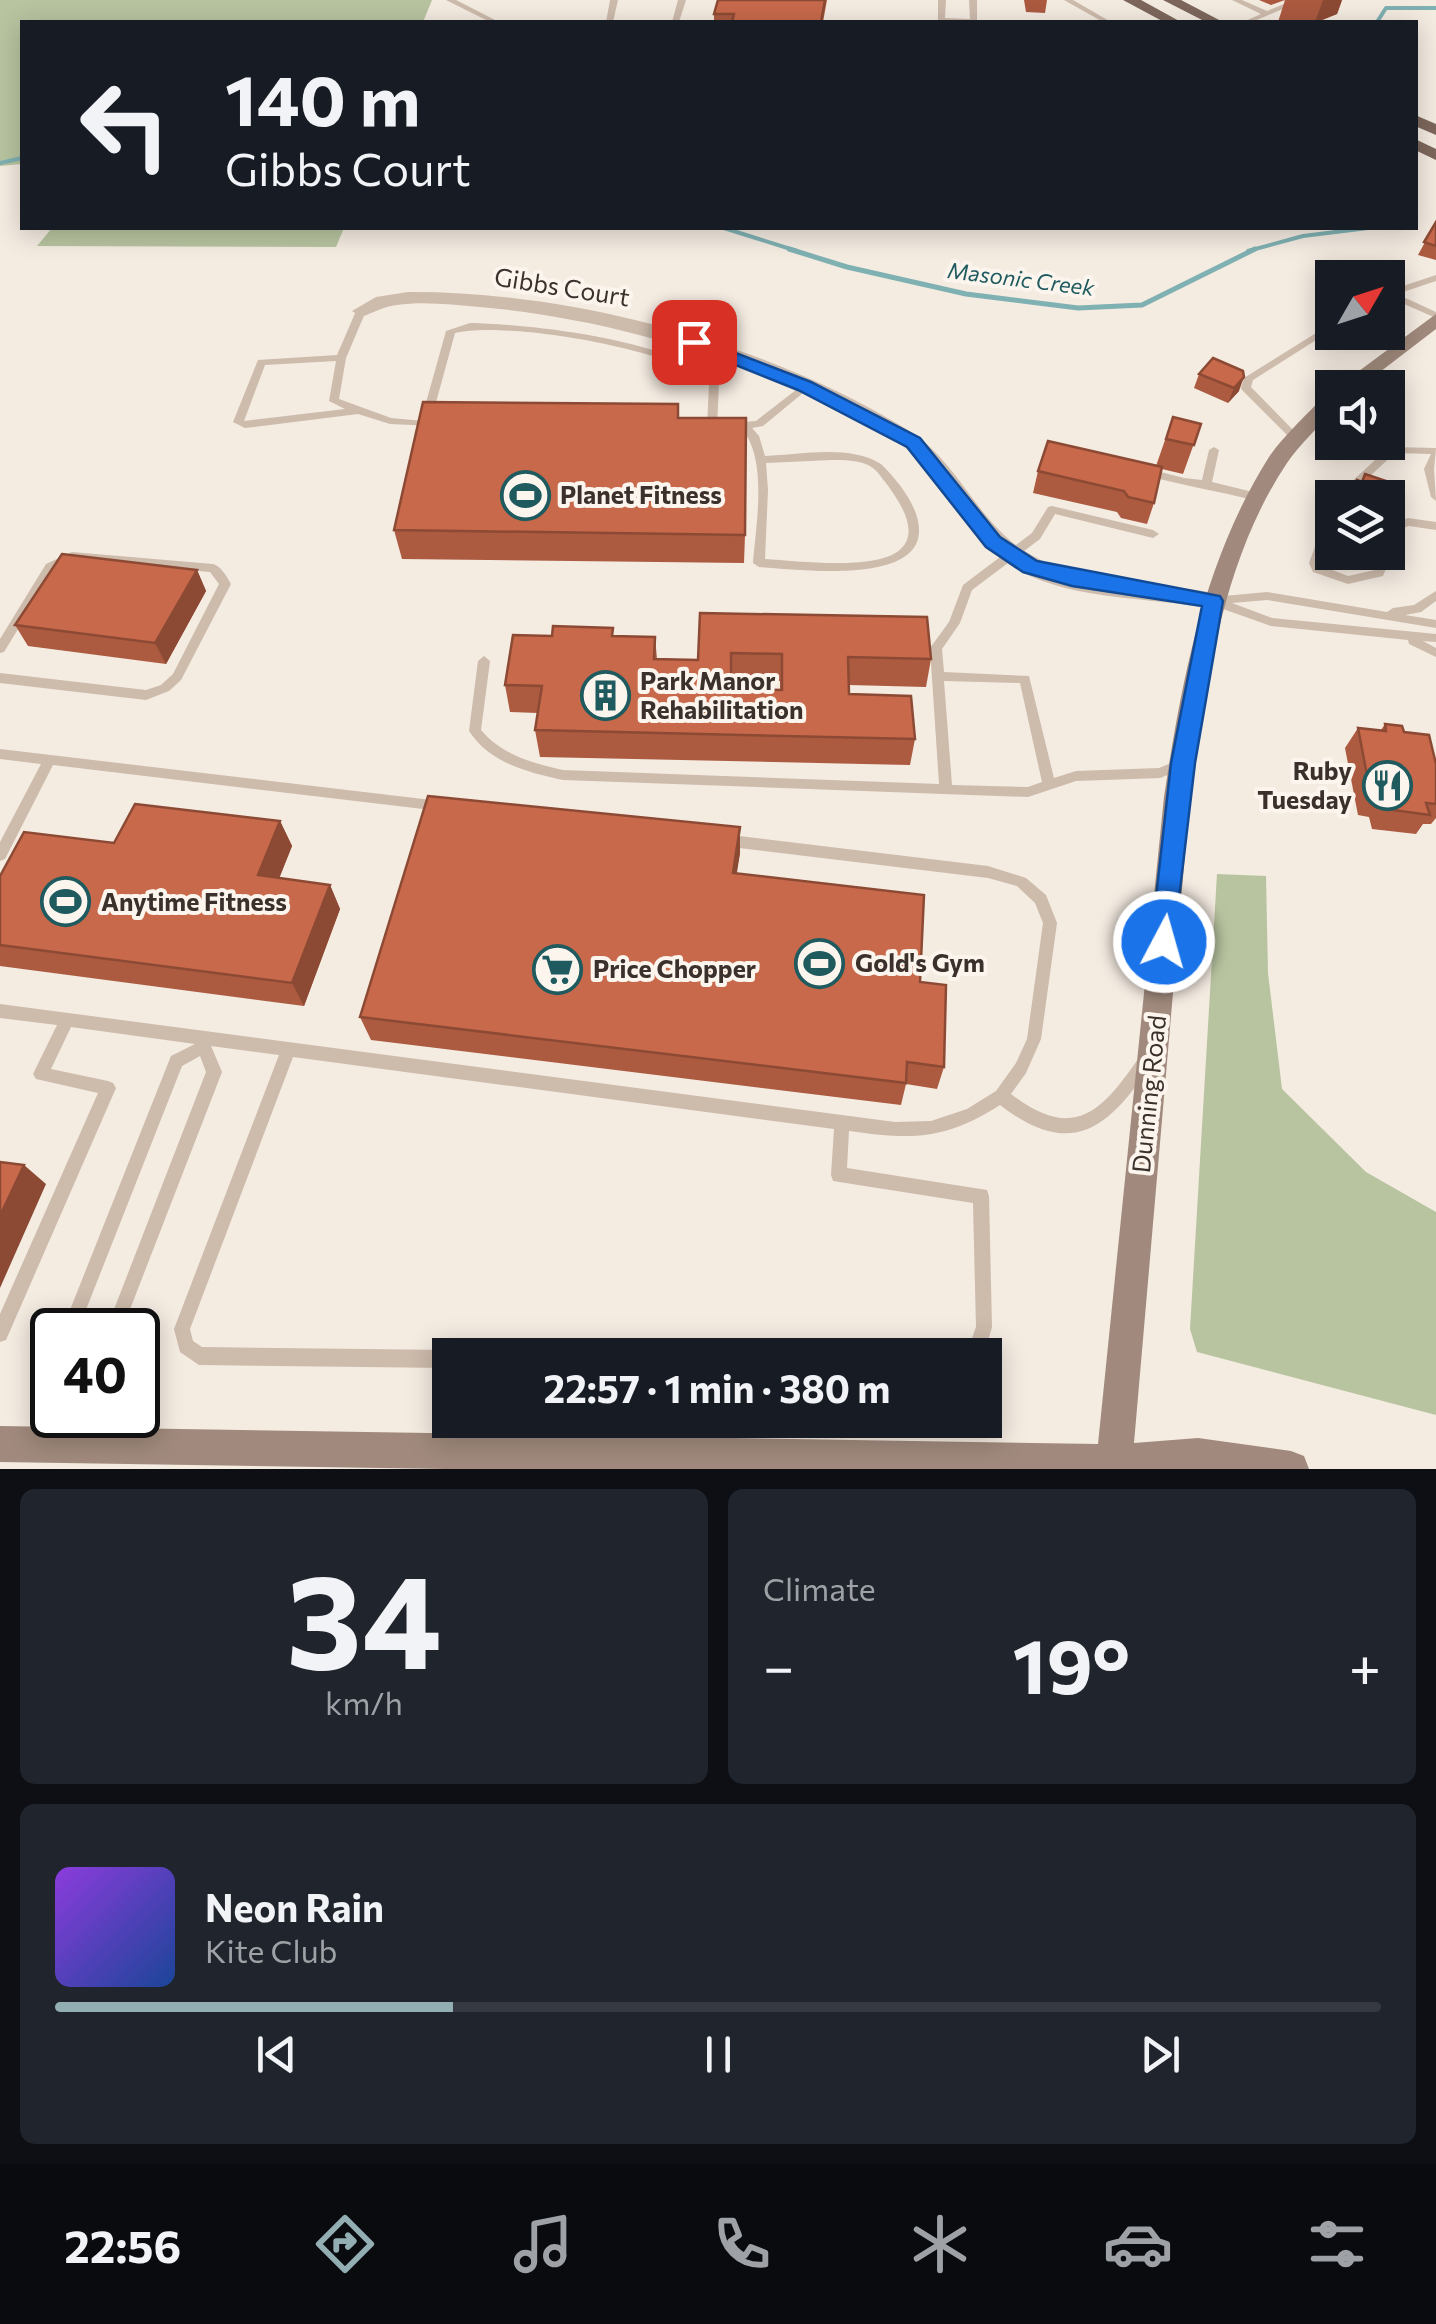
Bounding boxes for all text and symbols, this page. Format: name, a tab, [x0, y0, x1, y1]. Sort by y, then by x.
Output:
text: 140 m	[225, 55, 421, 140]
icon: left	[60, 60, 190, 190]
text: Gibbs Court	[225, 140, 471, 195]
water label: Masonic Creek	[946, 256, 1097, 301]
north arrow	[1315, 260, 1405, 350]
map controls	[1315, 260, 1405, 570]
street label: Gibbs Court	[492, 261, 632, 312]
pin	[652, 300, 737, 385]
icon: arrive	[667, 315, 722, 370]
button: sound	[1315, 370, 1405, 460]
sports icon: Planet Fitness	[499, 469, 551, 521]
place label: Planet Fitness	[560, 479, 722, 509]
button: layers	[1315, 480, 1405, 570]
place label: Park Manor Rehabilitation	[640, 665, 803, 724]
building icon: Park Manor Rehabilitation	[579, 669, 631, 721]
place label: Ruby Tuesday	[1257, 755, 1352, 814]
restaurant icon: Ruby Tuesday	[1361, 759, 1413, 811]
sports icon: Anytime Fitness	[40, 876, 92, 928]
place label: Anytime Fitness	[101, 886, 287, 916]
position arrow	[1112, 890, 1216, 994]
sports icon: Gold's Gym	[794, 937, 846, 989]
supermarket icon: Price Chopper	[532, 943, 584, 995]
place label: Gold's Gym	[855, 947, 985, 977]
place label: Price Chopper	[593, 953, 756, 983]
street label: Dunning Road	[1125, 1014, 1171, 1174]
speed limit sign: 40	[30, 1308, 160, 1438]
text: 22:57 · 1 min · 380 m	[544, 1364, 890, 1411]
text: 34	[286, 1537, 442, 1696]
text: Climate	[763, 1568, 876, 1608]
text: 19°	[1013, 1618, 1130, 1709]
text: −	[763, 1631, 794, 1698]
text: +	[1349, 1631, 1381, 1698]
text: km/h	[325, 1682, 403, 1722]
text: Neon Rain	[205, 1883, 384, 1930]
text: Kite Club	[205, 1930, 337, 1970]
icon: previous	[249, 2027, 304, 2082]
icon: pause	[691, 2027, 746, 2082]
icon: next	[1133, 2027, 1188, 2082]
icon: directions	[310, 2209, 380, 2279]
icon: music	[508, 2209, 578, 2279]
icon: phone	[707, 2209, 777, 2279]
icon: climate	[905, 2209, 975, 2279]
icon: car	[1103, 2209, 1173, 2279]
icon: filters	[1302, 2209, 1372, 2279]
text: 22:56	[64, 2217, 181, 2272]

